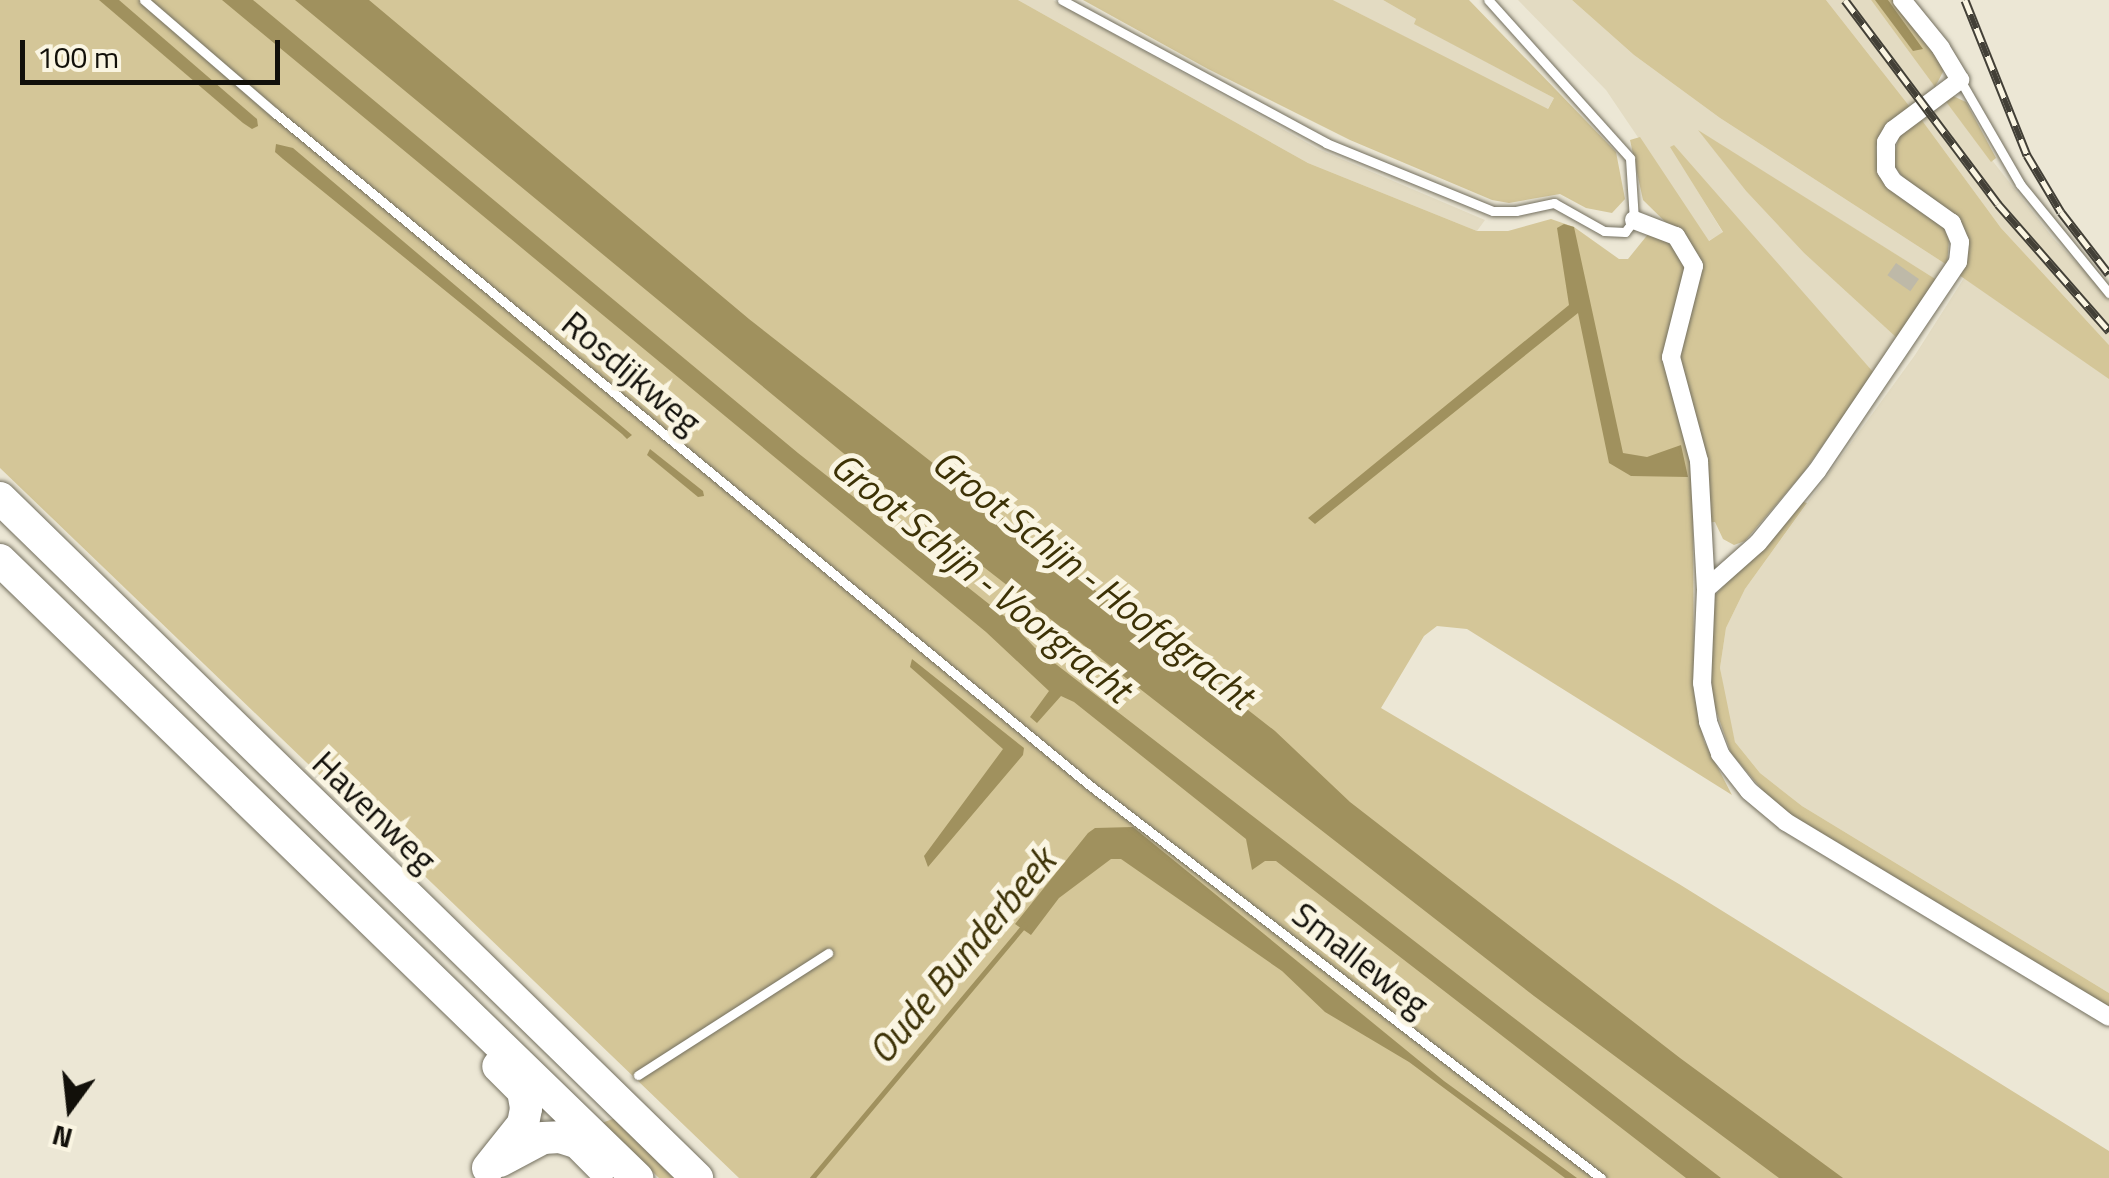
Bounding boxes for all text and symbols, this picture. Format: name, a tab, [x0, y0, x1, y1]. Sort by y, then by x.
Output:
scale bar	[25, 20, 285, 82]
text: 100 m	[37, 34, 119, 80]
street label: Rosdijkweg	[554, 302, 710, 442]
water label: Groot Schijn - Hoofdgracht	[924, 440, 1262, 718]
water label: Groot Schijn - Voorgracht	[822, 442, 1140, 712]
street label: Havenweg	[304, 742, 446, 880]
water label: Oude Bunderbeek	[859, 839, 1065, 1073]
street label: Smalleweg	[1284, 893, 1438, 1025]
north arrow	[20, 1058, 120, 1158]
text: N	[47, 1114, 77, 1161]

